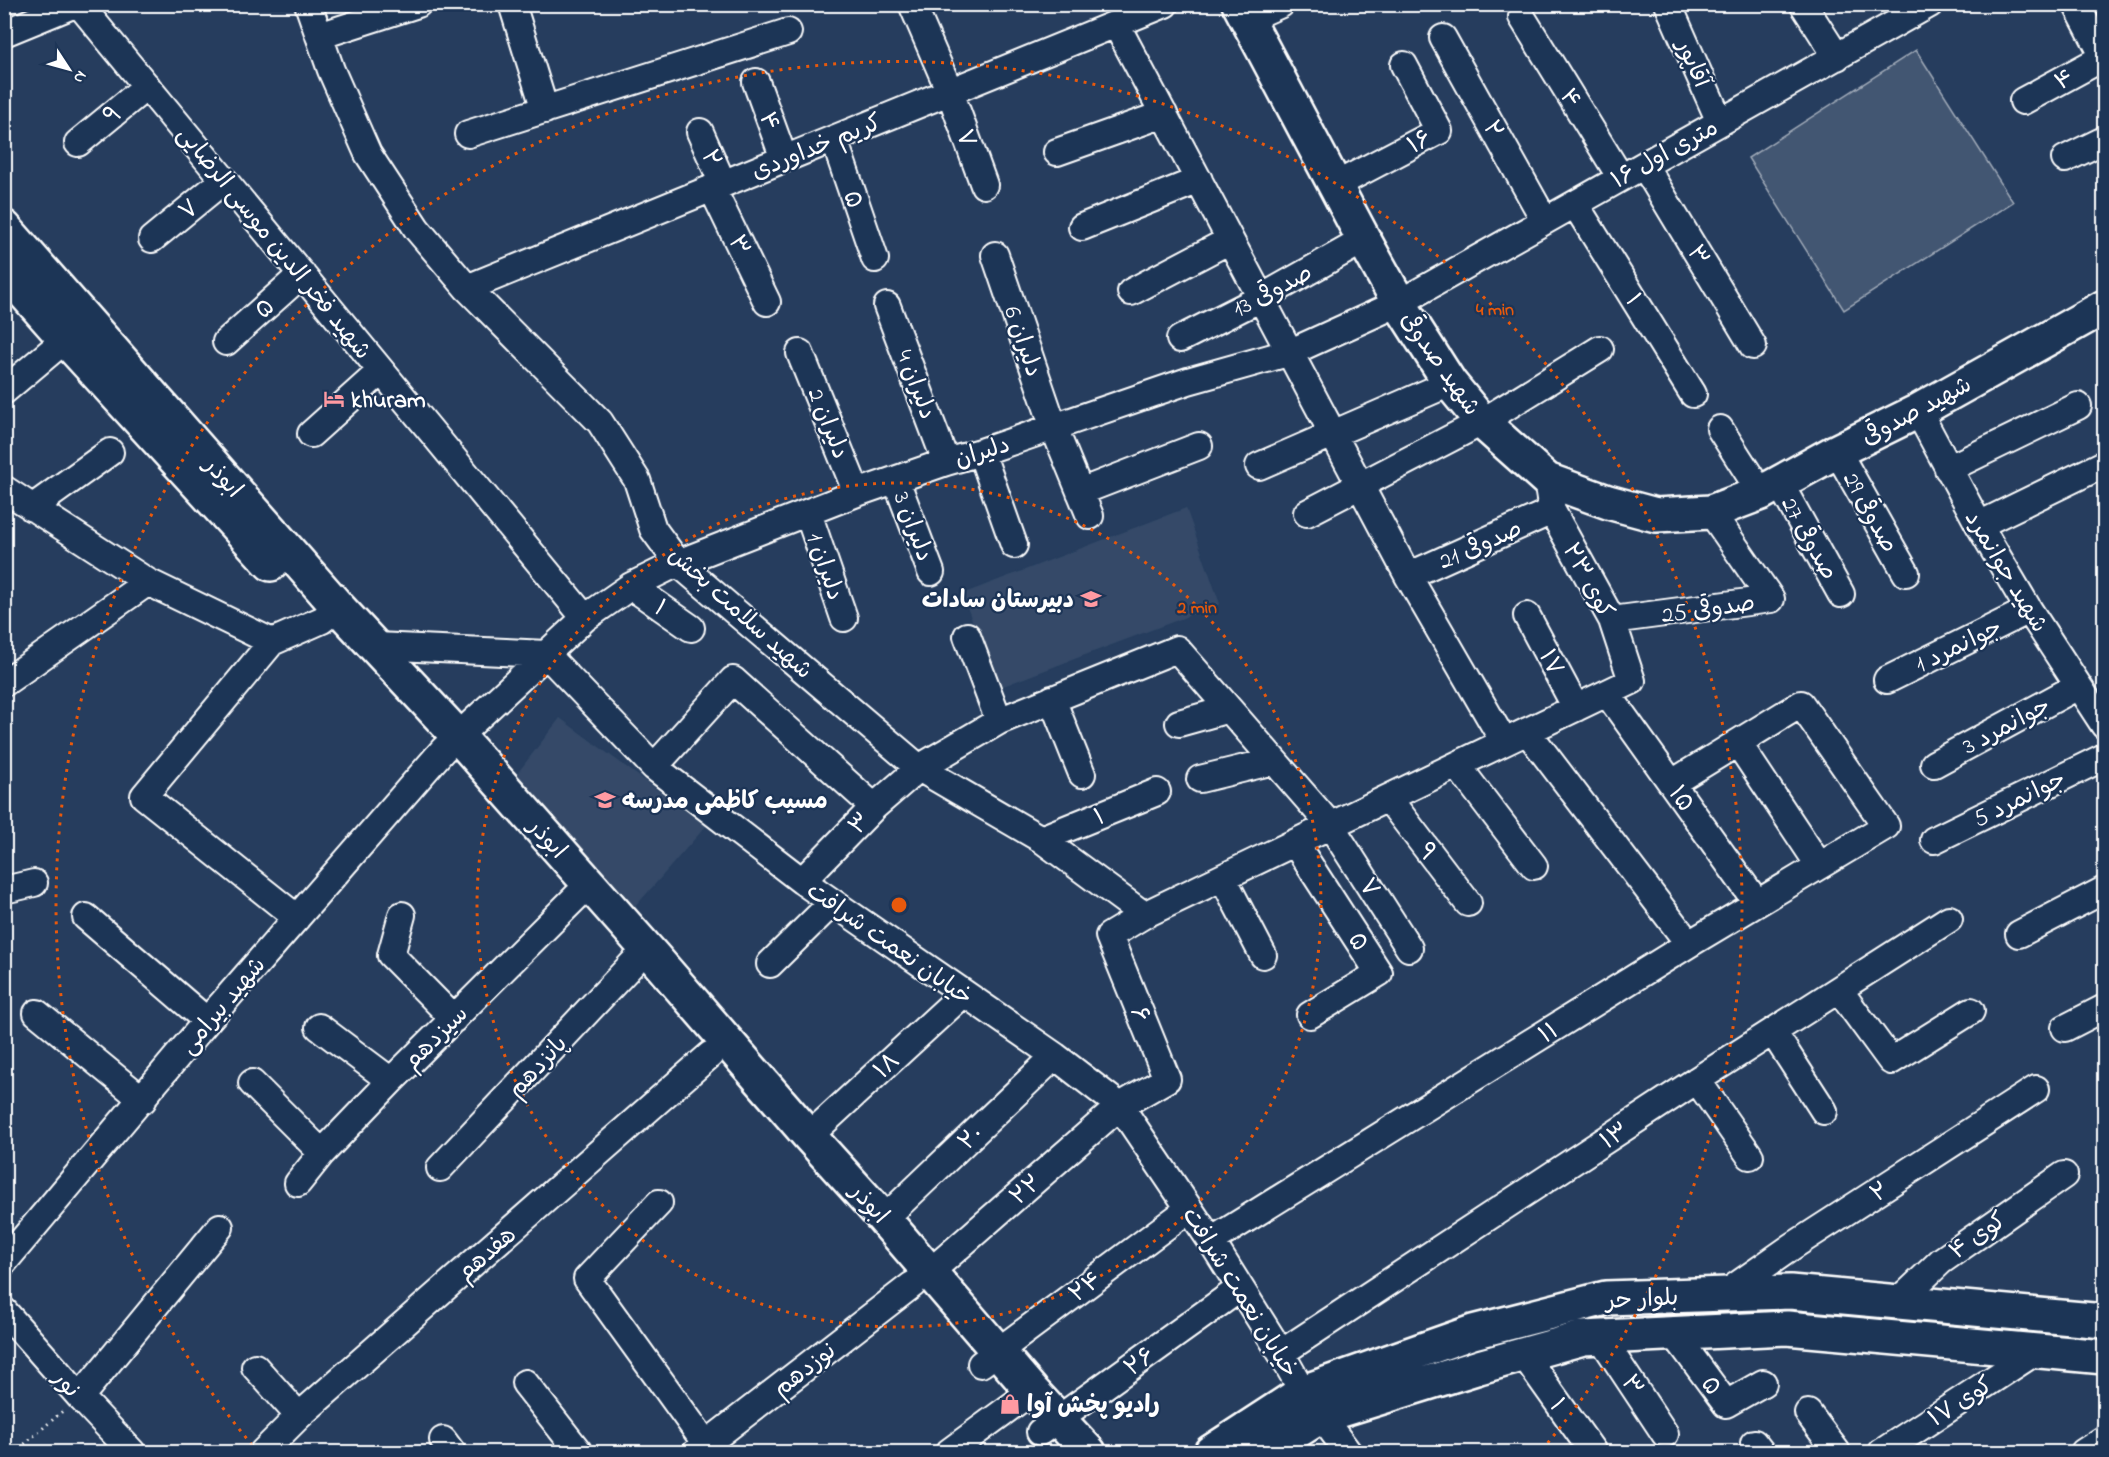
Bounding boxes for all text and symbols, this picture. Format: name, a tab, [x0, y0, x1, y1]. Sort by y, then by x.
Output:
street label: آقاپور	[1665, 33, 1718, 95]
north arrow	[39, 39, 99, 99]
street label: ۴	[2049, 62, 2081, 101]
text: N	[67, 65, 92, 88]
street label: ۴	[1549, 82, 1588, 116]
street label: ۹	[97, 98, 131, 134]
street label: کریم خداوردی	[747, 106, 887, 190]
street label: ۴	[748, 107, 787, 136]
street label: ۱۶ متری اول	[1605, 111, 1725, 199]
street label: ۲	[1473, 115, 1511, 146]
street label: شهید فخر الدین موسی الرضایی	[168, 119, 379, 368]
street label: ۱۶	[1401, 122, 1439, 164]
street label: ۷	[945, 125, 984, 153]
street label: ۲	[690, 144, 729, 174]
street label: ۵	[832, 186, 871, 213]
street label: ۷	[172, 192, 207, 230]
street label: ۳	[718, 230, 758, 263]
street label: ۳	[1677, 239, 1717, 274]
street label: صدوقی 13	[1227, 257, 1319, 328]
street label: ۱	[1615, 287, 1649, 313]
street label: ۵	[248, 291, 284, 328]
text: 4 min	[1476, 298, 1514, 324]
street label: دلیران 6	[993, 302, 1050, 382]
street label: شهید صدوقی	[1390, 305, 1488, 424]
street label: دلیران 4	[885, 345, 944, 425]
street label: شهید صدوقی	[1856, 368, 1979, 456]
street label: دلیران 2	[797, 383, 857, 465]
place label: khuram	[351, 384, 426, 419]
hotel icon: khuram	[322, 387, 346, 411]
street label: دلیران	[951, 428, 1015, 478]
street label: ابوذر	[193, 449, 250, 507]
street label: صدوقی 29	[1832, 466, 1905, 560]
street label: دلیران 3	[882, 487, 941, 567]
street label: صدوقی 27	[1771, 491, 1845, 587]
street label: شهید جوانمرد	[1955, 504, 2055, 640]
street label: صدوقی 21	[1434, 512, 1528, 580]
street label: دلیران 1	[796, 528, 852, 605]
street label: کوی ۲۳	[1552, 537, 1621, 625]
street label: شهید سلامت بخش	[659, 539, 819, 689]
place label: دبیرستان سادات	[922, 584, 1074, 619]
school or university icon: دبیرستان سادات	[1079, 587, 1103, 611]
street label: صدوقی 25	[1659, 587, 1757, 634]
street label: ۱	[646, 592, 673, 626]
text: 2 min	[1176, 596, 1217, 622]
street label: جوانمرد 1	[1910, 611, 2009, 683]
street label: ۱۷	[1528, 644, 1571, 683]
street label: جوانمرد 3	[1957, 689, 2057, 765]
street label: جوانمرد 5	[1968, 763, 2072, 838]
street label: ۱۵	[1658, 779, 1702, 820]
place label: مسیب کاظمی مدرسه	[622, 785, 828, 820]
school or university icon: مسیب کاظمی مدرسه	[593, 788, 617, 812]
street label: ۱	[1089, 800, 1111, 836]
street label: ۳	[841, 805, 880, 844]
street label: ابوذر	[517, 810, 574, 868]
street label: ۹	[1407, 836, 1445, 869]
street label: ۷	[1349, 872, 1387, 905]
street label: خیابان نعمت شرافت	[798, 875, 979, 1016]
centre of rings	[889, 895, 909, 915]
street label: ۵	[1338, 926, 1376, 959]
street label: شهید بیرامی	[172, 950, 275, 1063]
street label: سیزدهم	[396, 998, 477, 1079]
street label: ۶	[1120, 1002, 1158, 1028]
street label: ۱۱	[1533, 1015, 1566, 1054]
street label: پانزدهم	[501, 1028, 577, 1107]
street label: ۱۸	[866, 1045, 909, 1088]
street label: ۱۳	[1594, 1115, 1637, 1160]
street label: ۲۰	[951, 1118, 993, 1160]
street label: ۲۲	[1003, 1167, 1050, 1215]
street label: ۲	[1864, 1174, 1897, 1212]
street label: ابوذر	[839, 1175, 896, 1233]
street label: خیابان نعمت شرافت	[1172, 1201, 1306, 1386]
street label: کوی ۴	[1942, 1205, 2014, 1270]
street label: هفدهم	[450, 1219, 525, 1291]
street label: ۲۴	[1062, 1264, 1111, 1312]
street label: بلوار حر	[1603, 1281, 1679, 1320]
street label: نوزدهم	[766, 1335, 845, 1407]
street label: ۲۶	[1118, 1340, 1163, 1386]
street label: نور	[42, 1362, 87, 1407]
street label: ۳	[1611, 1369, 1651, 1404]
street label: ۵	[1691, 1369, 1729, 1404]
street label: کوی ۱۷	[1922, 1369, 2001, 1437]
place label: رادیو پخش آوا	[1027, 1389, 1160, 1424]
shop icon: رادیو پخش آوا	[998, 1392, 1022, 1416]
street label: ۱	[1539, 1392, 1573, 1419]

